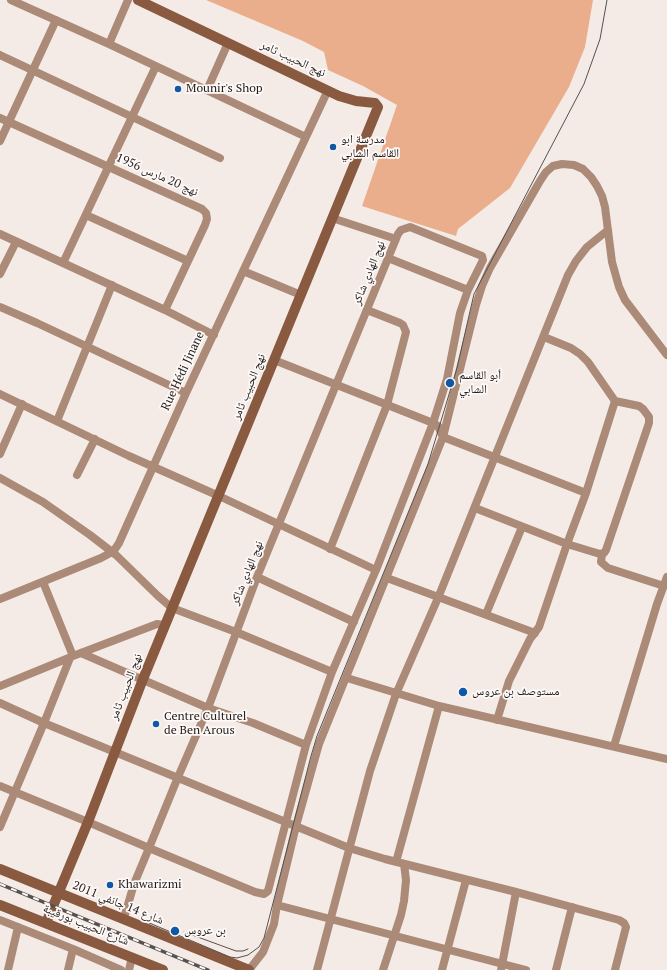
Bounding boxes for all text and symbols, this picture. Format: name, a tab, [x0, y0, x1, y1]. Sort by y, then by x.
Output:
street label: نهج الحبيب ثامر	[258, 38, 328, 80]
place label: Mounir's Shop	[186, 82, 263, 96]
marker: Mounir's Shop	[173, 84, 183, 94]
place label: مدرسة ابو القاسم الشابي	[341, 133, 399, 161]
marker: مدرسة ابو القاسم الشابي	[328, 142, 338, 152]
street label: نهج 20 مارس 1956	[114, 150, 200, 200]
street label: نهج الهادي شاكر	[350, 239, 388, 307]
street label: Rue Hédi Jinane	[158, 329, 208, 413]
street label: نهج الحبيب ثامر	[229, 352, 269, 422]
place label: أبو القاسم الشابي	[459, 369, 501, 397]
marker: أبو القاسم الشابي	[444, 377, 456, 389]
street label: نهج الهادي شاكر	[228, 539, 266, 607]
street label: نهج الحبيب ثامر	[107, 652, 145, 722]
place label: مستوصف بن عروس	[472, 685, 559, 699]
marker: مستوصف بن عروس	[457, 686, 469, 698]
place label: Centre Culturel de Ben Arous	[164, 710, 246, 738]
marker: Centre Culturel de Ben Arous	[151, 719, 161, 729]
street label: شارع 14 جانفي 2011	[70, 878, 166, 928]
place label: Khawarizmi	[118, 878, 182, 892]
marker: Khawarizmi	[105, 880, 115, 890]
street label: شارع الحبيب بورقيبة	[41, 901, 131, 949]
place label: بن عروس	[184, 924, 226, 938]
marker: بن عروس	[169, 925, 181, 937]

